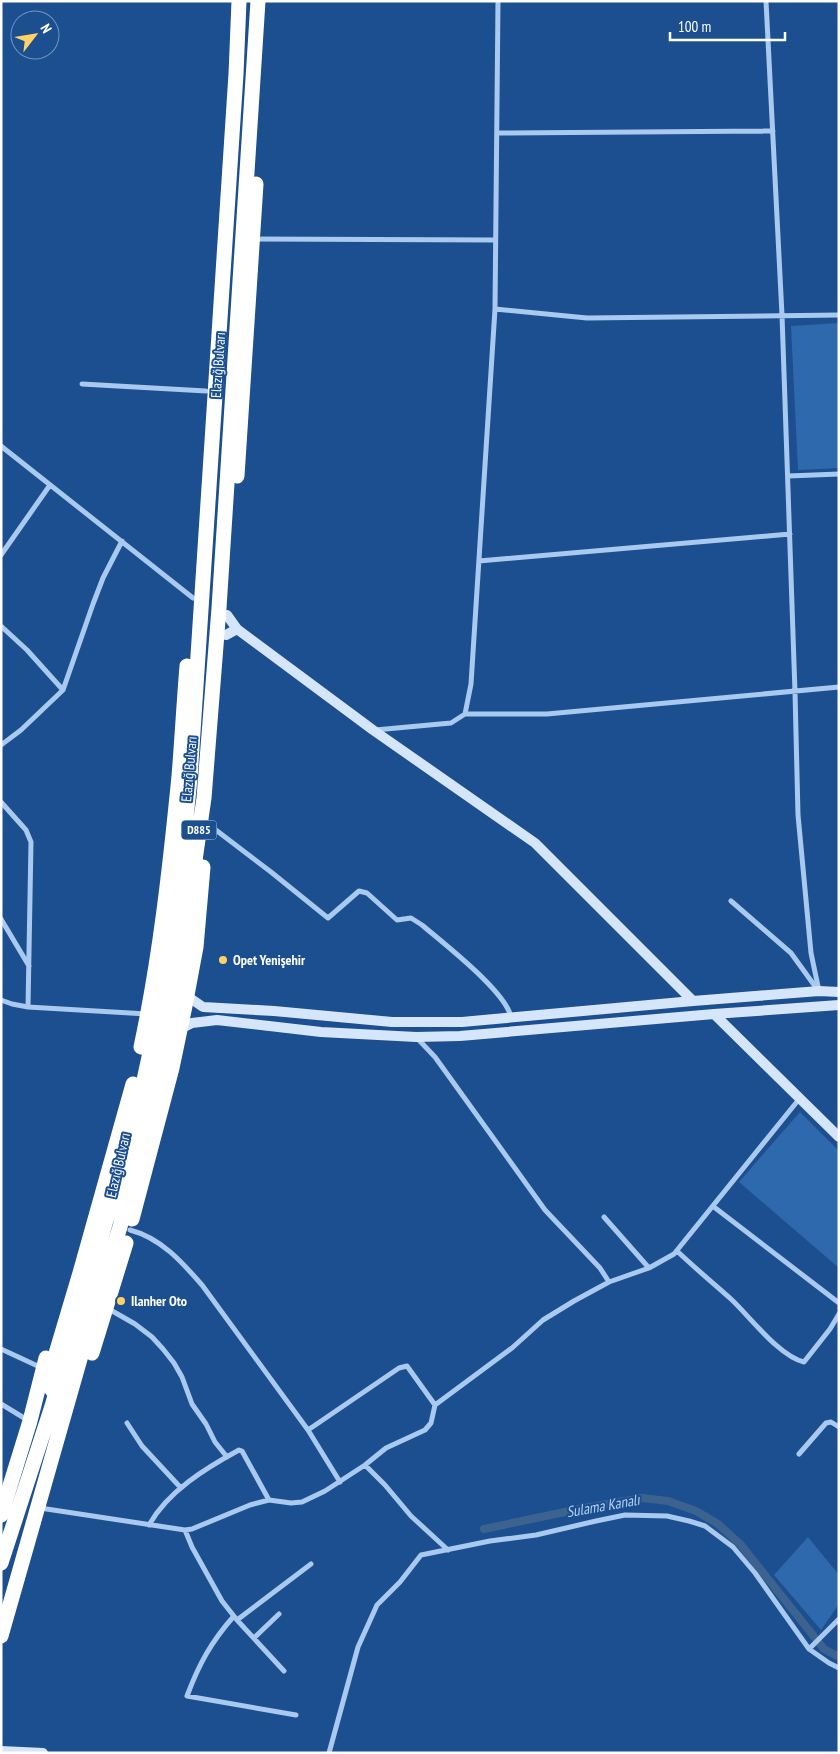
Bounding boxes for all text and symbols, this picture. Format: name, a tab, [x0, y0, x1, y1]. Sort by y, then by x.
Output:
north arrow	[10, 10, 60, 60]
scale bar	[670, 10, 785, 42]
text: 100 m	[678, 17, 711, 36]
text: N	[36, 20, 56, 36]
street label: Elazığ Bulvarı	[207, 332, 229, 398]
street label: Elazığ Bulvarı	[177, 735, 201, 803]
road number: D885	[182, 820, 216, 840]
place label: Opet Yenişehir	[233, 951, 306, 969]
marker: Opet Yenişehir	[217, 954, 229, 966]
street label: Elazığ Bulvarı	[102, 1131, 134, 1199]
place label: Ilanher Oto	[131, 1292, 187, 1310]
marker: Ilanher Oto	[115, 1295, 127, 1307]
water label: Sulama Kanalı	[565, 1489, 643, 1521]

